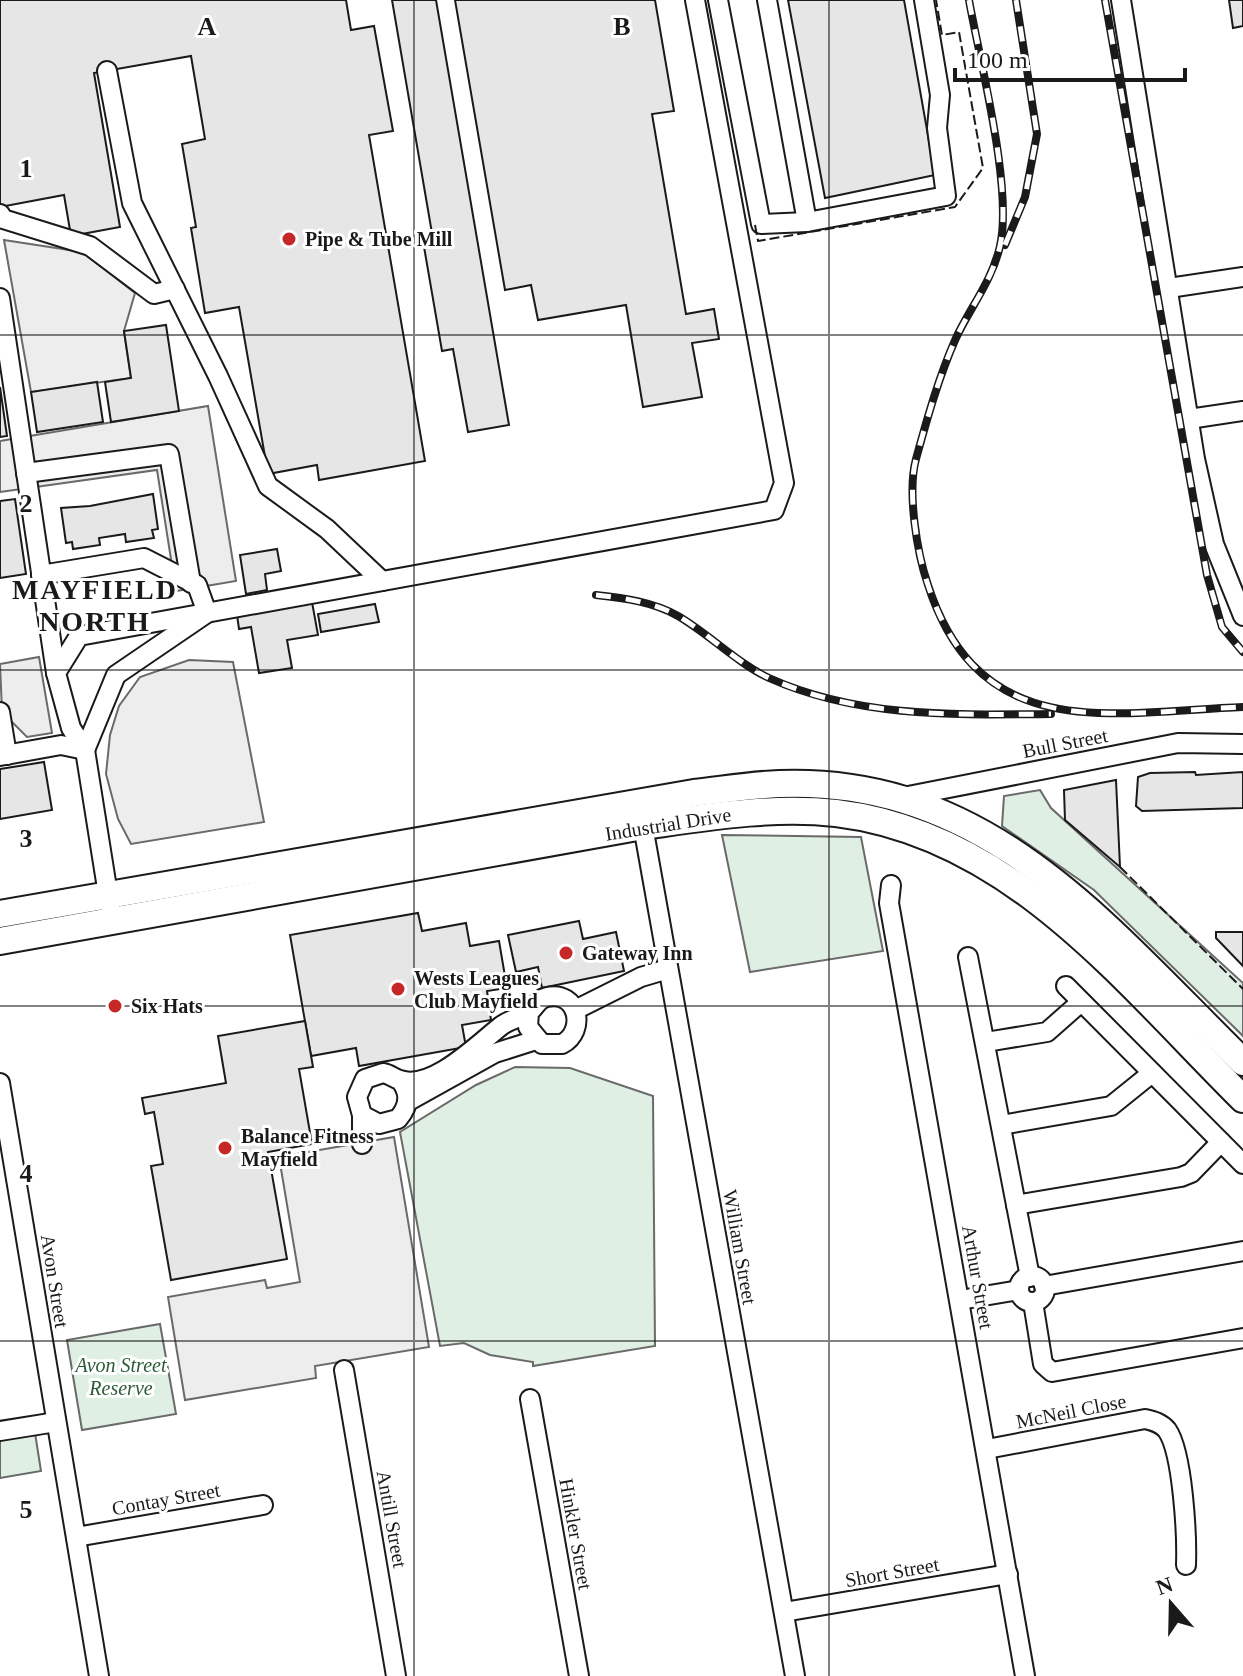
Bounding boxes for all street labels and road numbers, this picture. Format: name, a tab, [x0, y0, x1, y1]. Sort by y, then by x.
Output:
street label: Bull Street	[1021, 724, 1110, 762]
street label: Industrial Drive	[603, 803, 733, 845]
street label: William Street	[719, 1188, 761, 1307]
street label: Arthur Street	[958, 1223, 998, 1331]
street label: Avon Street	[37, 1233, 73, 1330]
street label: McNeil Close	[1014, 1390, 1128, 1432]
street label: Antill Street	[373, 1469, 411, 1570]
street label: Hinkler Street	[555, 1477, 597, 1592]
street label: Contay Street	[110, 1479, 222, 1520]
street label: Short Street	[843, 1553, 941, 1591]

